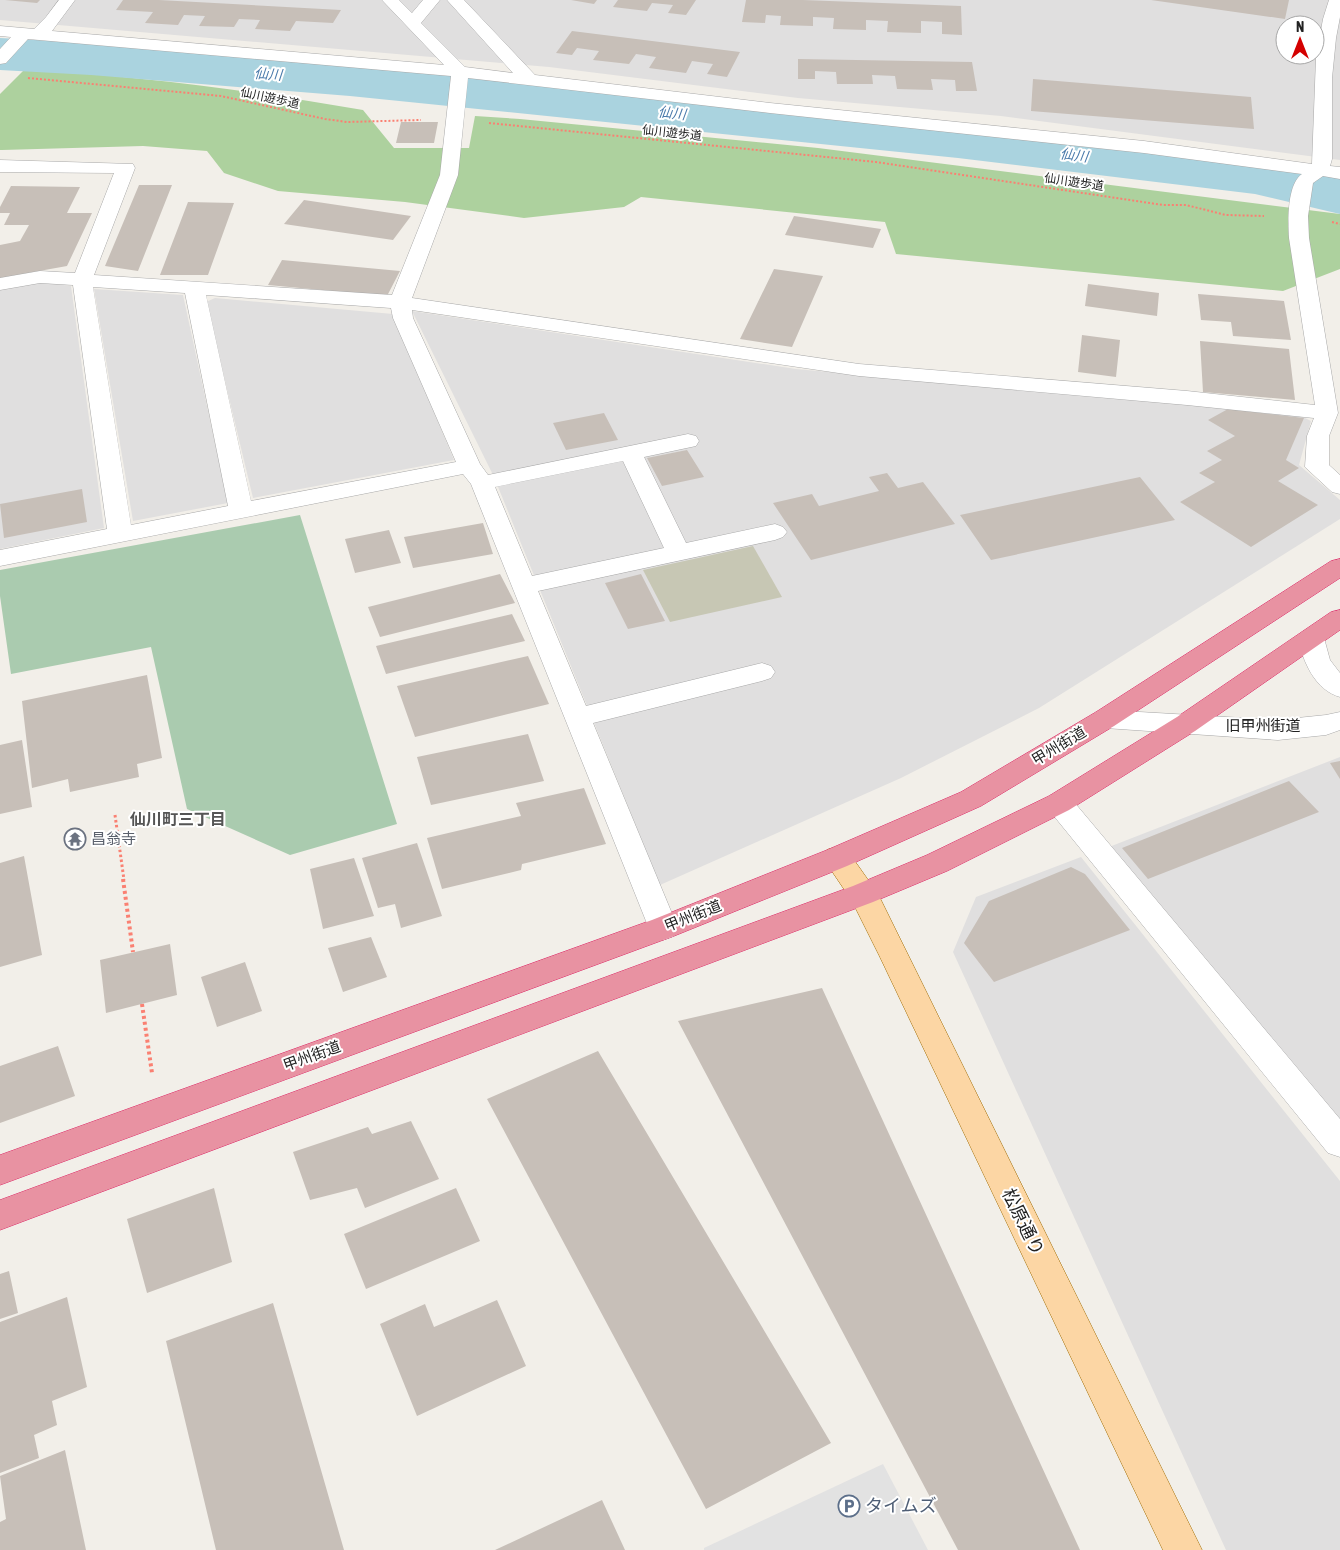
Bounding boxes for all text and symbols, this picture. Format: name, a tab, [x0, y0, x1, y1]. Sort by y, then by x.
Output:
north arrow	[1275, 15, 1325, 65]
text: N	[1296, 19, 1304, 35]
water label: 仙川	[253, 65, 285, 83]
street label: 仙川遊歩道	[239, 85, 301, 111]
water label: 仙川	[657, 104, 689, 123]
street label: 仙川遊歩道	[641, 123, 703, 143]
water label: 仙川	[1059, 145, 1091, 165]
street label: 仙川遊歩道	[1043, 171, 1105, 193]
street label: 旧甲州街道	[1225, 717, 1301, 734]
street label: 甲州街道	[1029, 723, 1089, 768]
district label: 仙川町三丁目	[129, 810, 226, 828]
temple icon: 昌翁寺	[63, 827, 87, 851]
place label: 昌翁寺	[91, 830, 136, 847]
street label: 甲州街道	[662, 896, 724, 935]
street label: 甲州街道	[281, 1037, 343, 1074]
street label: 松原通り	[998, 1185, 1049, 1259]
parking icon: タイムズ	[837, 1494, 861, 1518]
place label: タイムズ	[865, 1495, 937, 1516]

